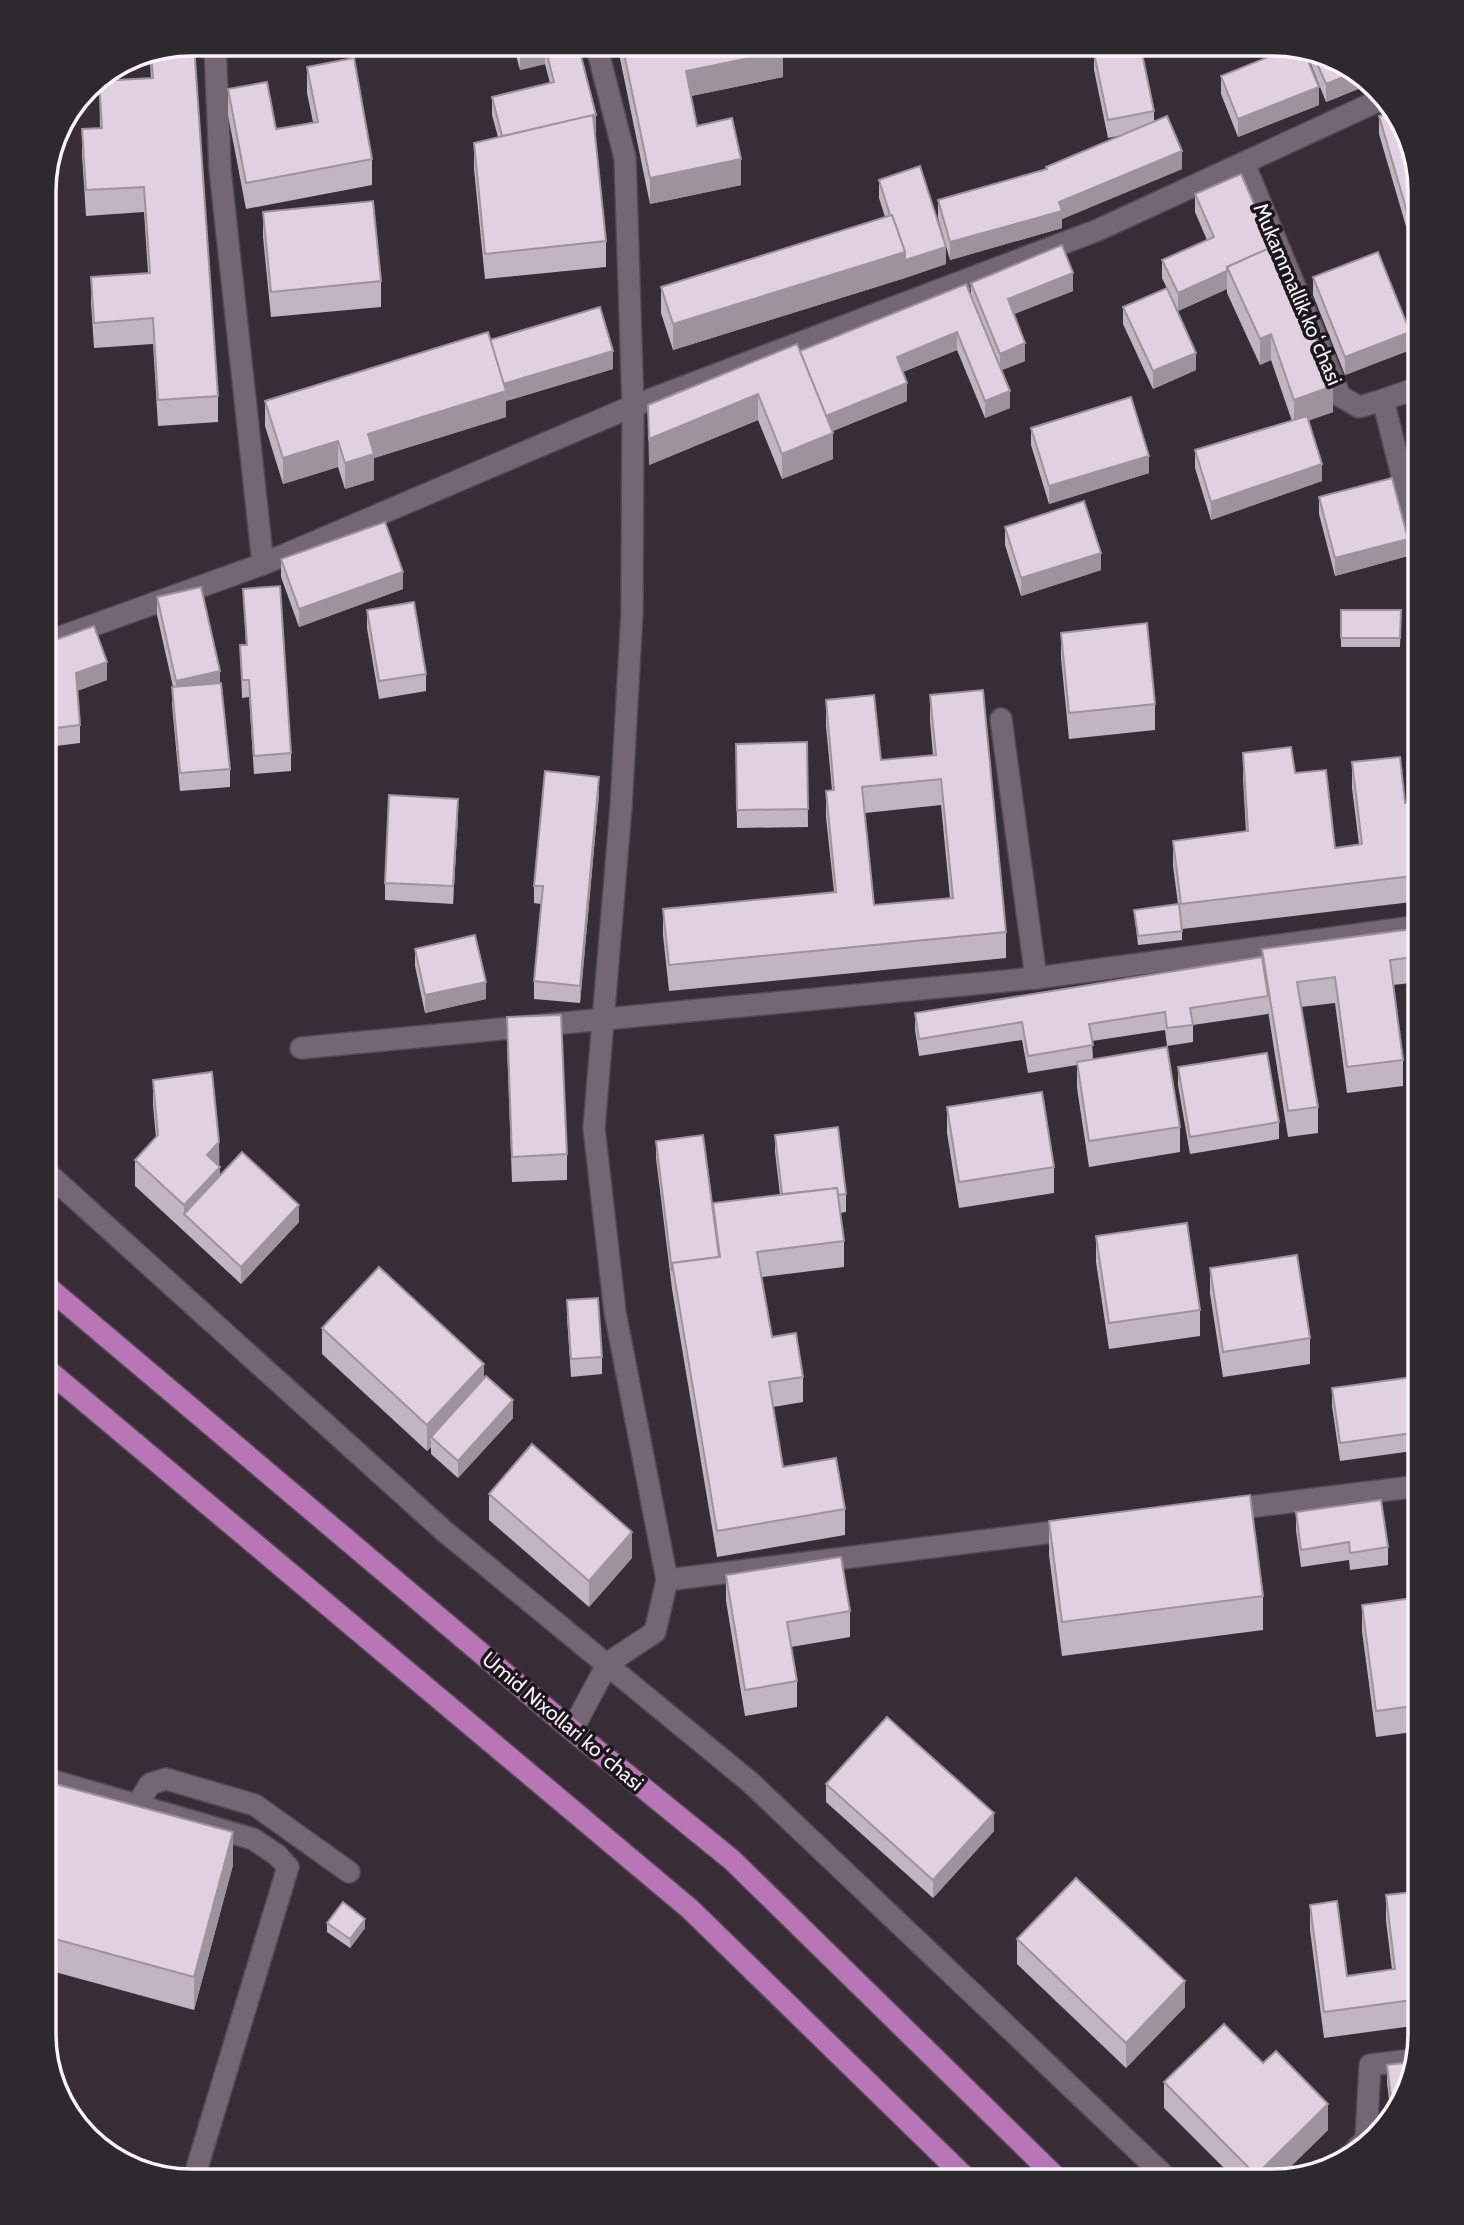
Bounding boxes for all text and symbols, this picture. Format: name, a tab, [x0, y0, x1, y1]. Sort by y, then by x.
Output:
street label: Mukammallik koʻchasi	[1248, 199, 1348, 389]
street label: Umid Nixollari koʻchasi	[477, 1646, 649, 1796]

